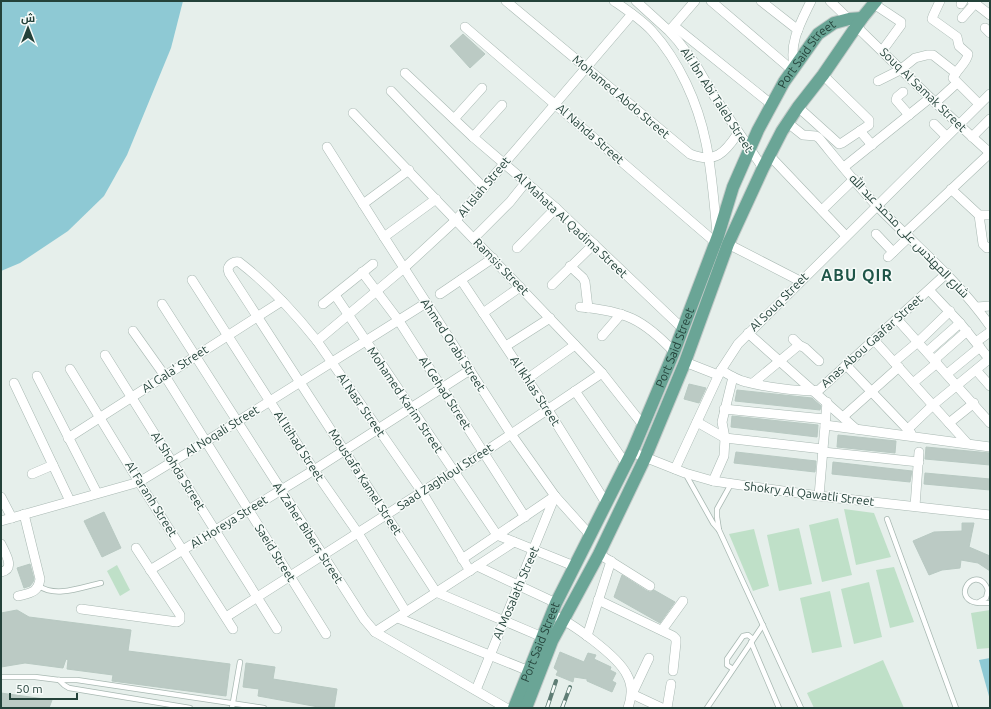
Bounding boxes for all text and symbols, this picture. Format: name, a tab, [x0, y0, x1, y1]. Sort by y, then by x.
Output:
north arrow	[8, 8, 48, 48]
text: ش	[21, 12, 35, 25]
street label: Port Said Street	[775, 17, 838, 90]
street label: Ali Ibn Abi Taleb Street	[679, 45, 756, 155]
street label: Souq Al Samak Street	[877, 45, 969, 134]
street label: Mohamed Abdo Street	[570, 52, 673, 141]
street label: Al Nahda Street	[554, 101, 627, 167]
street label: Al Islah Street	[455, 154, 513, 219]
street label: Al Mahata Al Qadima Street	[512, 169, 630, 280]
street label: شارع المهندس على محمد عبد الله	[846, 171, 973, 301]
street label: Ramsis Street	[471, 236, 532, 298]
district label: ABU QIR	[821, 266, 893, 284]
street label: Al Souq Street	[747, 270, 811, 334]
street label: Anas Abou Gaafar Street	[818, 291, 925, 390]
street label: Ahmed Orabi Street	[419, 296, 488, 394]
street label: Port Said Street	[653, 305, 696, 389]
street label: Al Gala' Street	[139, 342, 210, 395]
street label: Mohamed Karim Street	[365, 344, 446, 455]
street label: Al Ikhlas Street	[508, 353, 563, 428]
street label: Al Gehad Street	[417, 354, 474, 432]
street label: Al Nasr Street	[335, 370, 388, 439]
street label: Al Noqali Street	[182, 402, 261, 459]
street label: Al Itihad Street	[272, 408, 327, 483]
street label: Moustafa Kamel Street	[326, 426, 405, 537]
street label: Al Shohda Street	[149, 429, 208, 513]
street label: Saad Zaghloul Street	[394, 441, 495, 512]
street label: Al Faranh Street	[123, 459, 180, 539]
street label: Shokry Al Qawatli Street	[743, 479, 875, 508]
street label: Al Zaher Bibers Street	[271, 480, 346, 586]
street label: Al Horeya Street	[188, 492, 270, 551]
street label: Saeid Street	[253, 522, 298, 584]
street label: Al Mosalath Street	[490, 544, 541, 641]
street label: Port Said Street	[518, 600, 562, 684]
scale bar	[10, 675, 77, 701]
text: 50 m	[16, 682, 43, 695]

